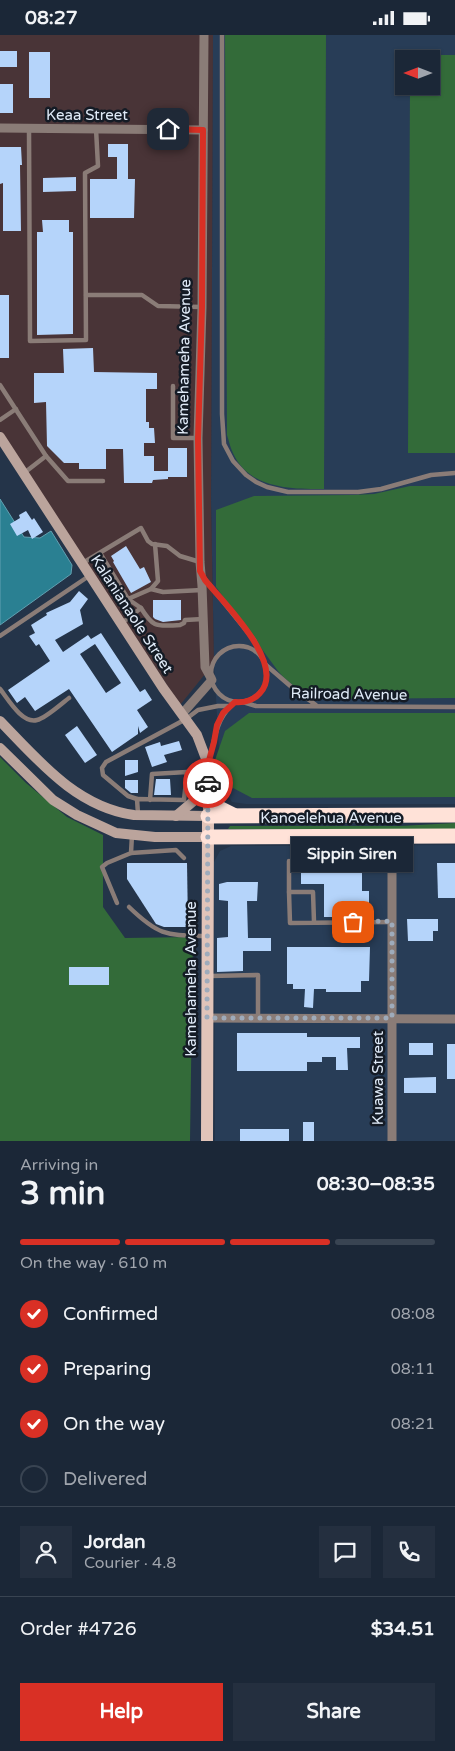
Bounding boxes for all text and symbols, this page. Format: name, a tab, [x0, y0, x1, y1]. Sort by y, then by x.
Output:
text: 08:27	[25, 7, 78, 29]
north arrow	[395, 50, 440, 95]
map controls	[395, 50, 440, 95]
street label: Keaa Street	[46, 106, 128, 124]
pin	[147, 108, 189, 150]
icon: home	[154, 115, 182, 143]
street label: Kamehameha Avenue	[174, 279, 194, 435]
street label: Kalanianaole Street	[87, 551, 177, 677]
street label: Railroad Avenue	[291, 684, 407, 704]
courier	[183, 758, 233, 808]
icon: car	[194, 769, 222, 797]
street label: Kanoelehua Avenue	[260, 809, 402, 827]
callout: Sippin Siren	[292, 837, 414, 872]
text: Sippin Siren	[307, 844, 397, 864]
street label: Kamehameha Avenue	[182, 901, 200, 1057]
pin	[332, 901, 374, 943]
icon: bag	[339, 908, 367, 936]
street label: Kuawa Street	[369, 1031, 387, 1125]
text: Arriving in	[20, 1155, 98, 1175]
text: 08:30–08:35	[317, 1173, 435, 1195]
text: 3 min	[20, 1175, 105, 1213]
text: On the way · 610 m	[20, 1253, 167, 1273]
icon: check	[20, 1300, 48, 1328]
text: Confirmed	[63, 1303, 158, 1325]
text: 08:08	[391, 1304, 435, 1324]
icon: check	[20, 1355, 48, 1383]
text: Preparing	[63, 1358, 152, 1380]
text: 08:11	[391, 1359, 435, 1379]
icon: check	[20, 1410, 48, 1438]
text: On the way	[63, 1413, 165, 1435]
text: 08:21	[391, 1414, 435, 1434]
text: Delivered	[63, 1468, 148, 1490]
button: person	[20, 1526, 72, 1578]
button: chat	[319, 1526, 371, 1578]
button: phone	[383, 1526, 435, 1578]
text: Jordan	[84, 1531, 146, 1553]
text: Courier · 4.8	[84, 1553, 176, 1573]
text: Order #4726	[20, 1618, 137, 1640]
text: $34.51	[371, 1618, 435, 1640]
button: Help	[20, 1683, 223, 1741]
button: Share	[233, 1683, 435, 1741]

